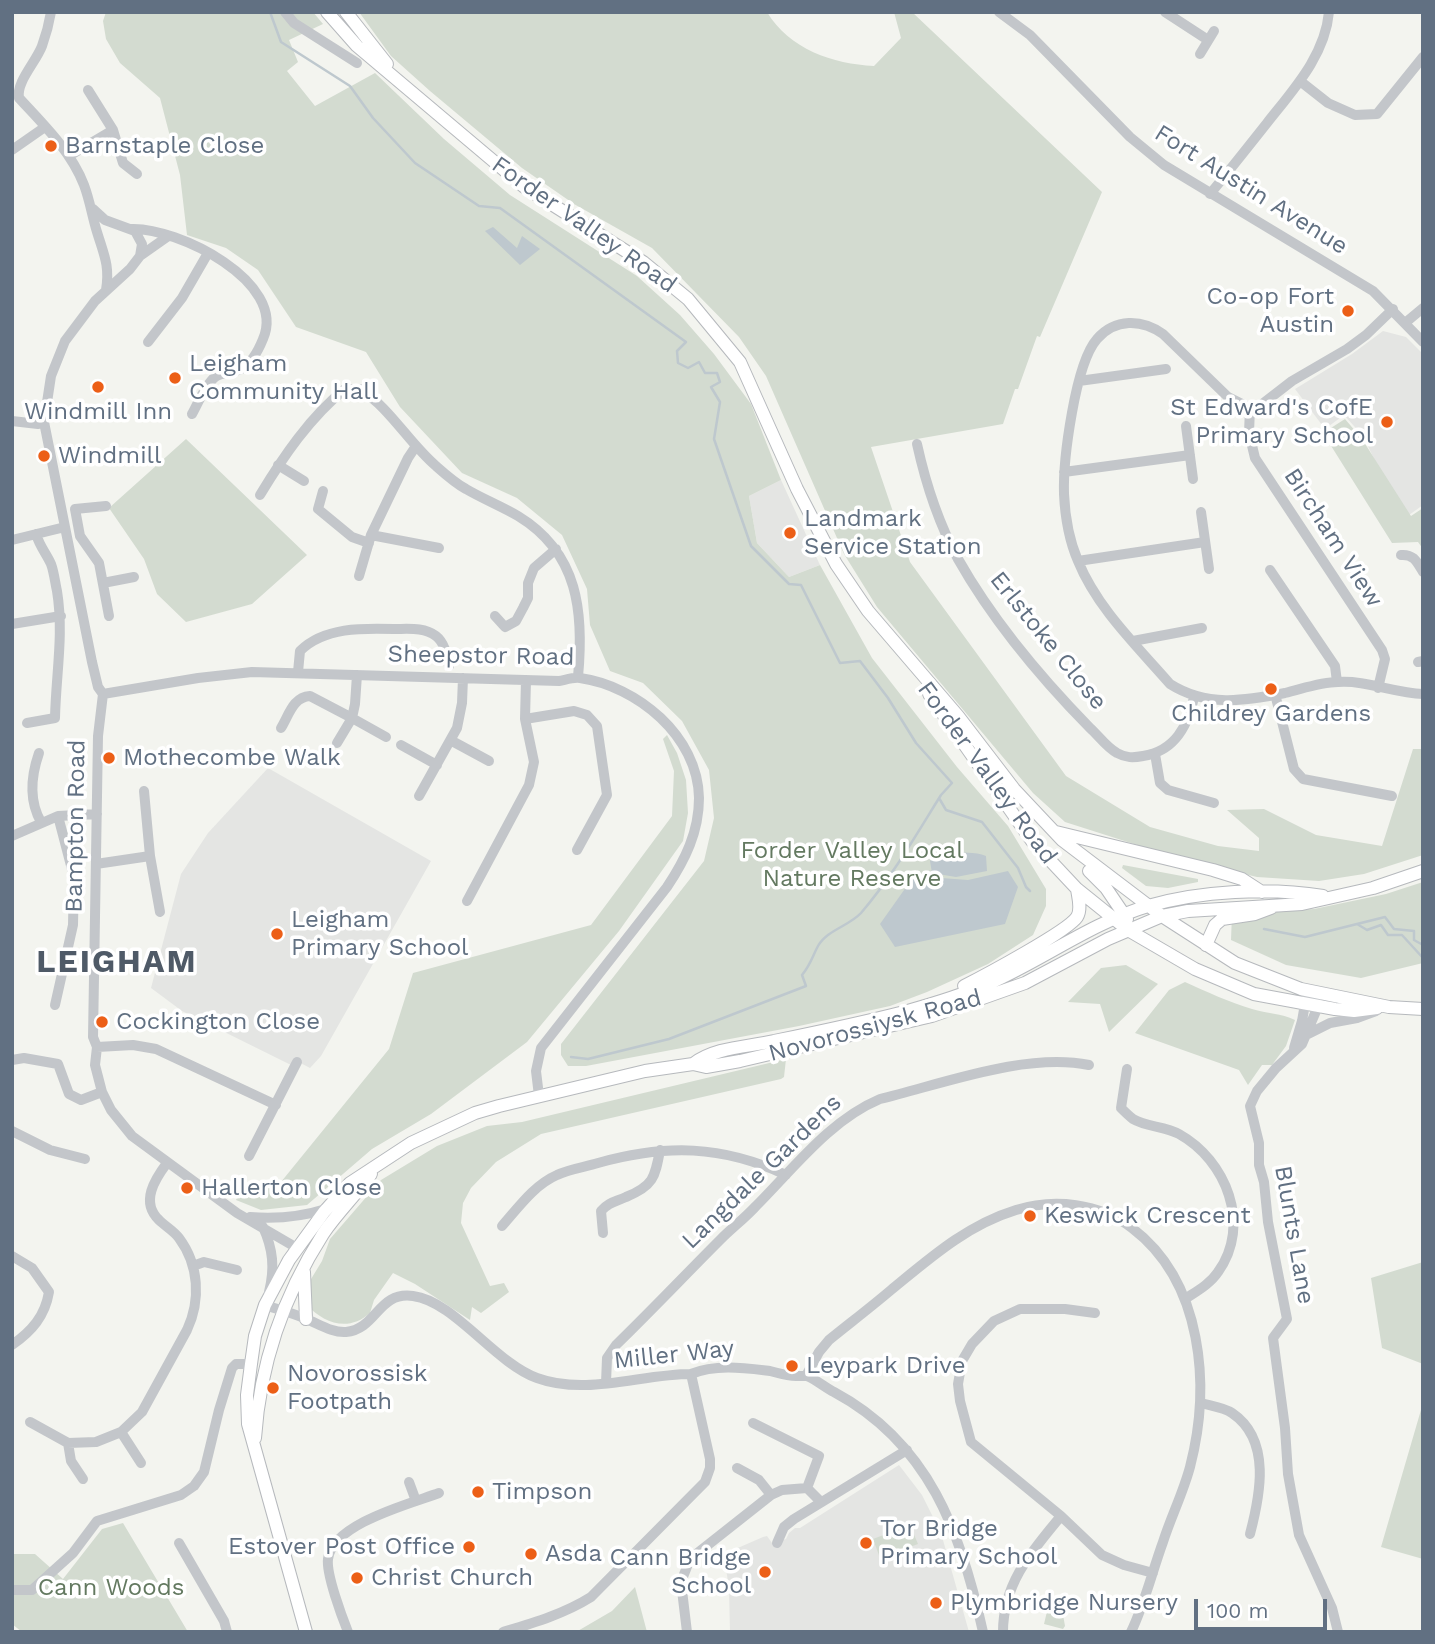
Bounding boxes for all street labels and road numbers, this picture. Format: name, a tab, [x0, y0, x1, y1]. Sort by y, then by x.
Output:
street label: Fort Austin Avenue	[1149, 119, 1353, 261]
street label: Forder Valley Road	[486, 150, 682, 300]
street label: Bircham View	[1277, 463, 1389, 613]
street label: Erlstoke Close	[983, 566, 1113, 716]
street label: Sheepstor Road	[387, 640, 575, 672]
street label: Forder Valley Road	[911, 676, 1063, 870]
street label: Bampton Road	[60, 739, 92, 913]
street label: Novorossiysk Road	[765, 984, 985, 1068]
street label: Langdale Gardens	[676, 1089, 848, 1255]
street label: Blunts Lane	[1268, 1164, 1320, 1306]
street label: Miller Way	[612, 1334, 736, 1376]

